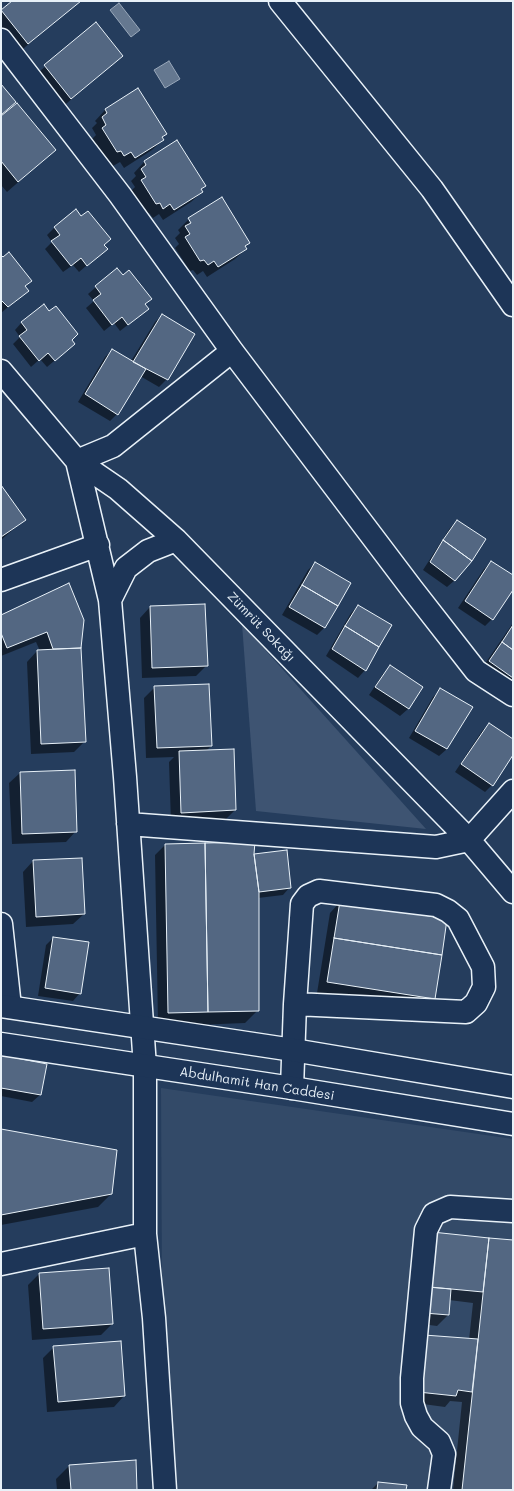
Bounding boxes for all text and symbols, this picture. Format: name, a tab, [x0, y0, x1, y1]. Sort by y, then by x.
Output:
street label: Zümrüt Sokağı	[224, 589, 298, 665]
street label: Abdulhamit Han Caddesi	[179, 1064, 335, 1104]

